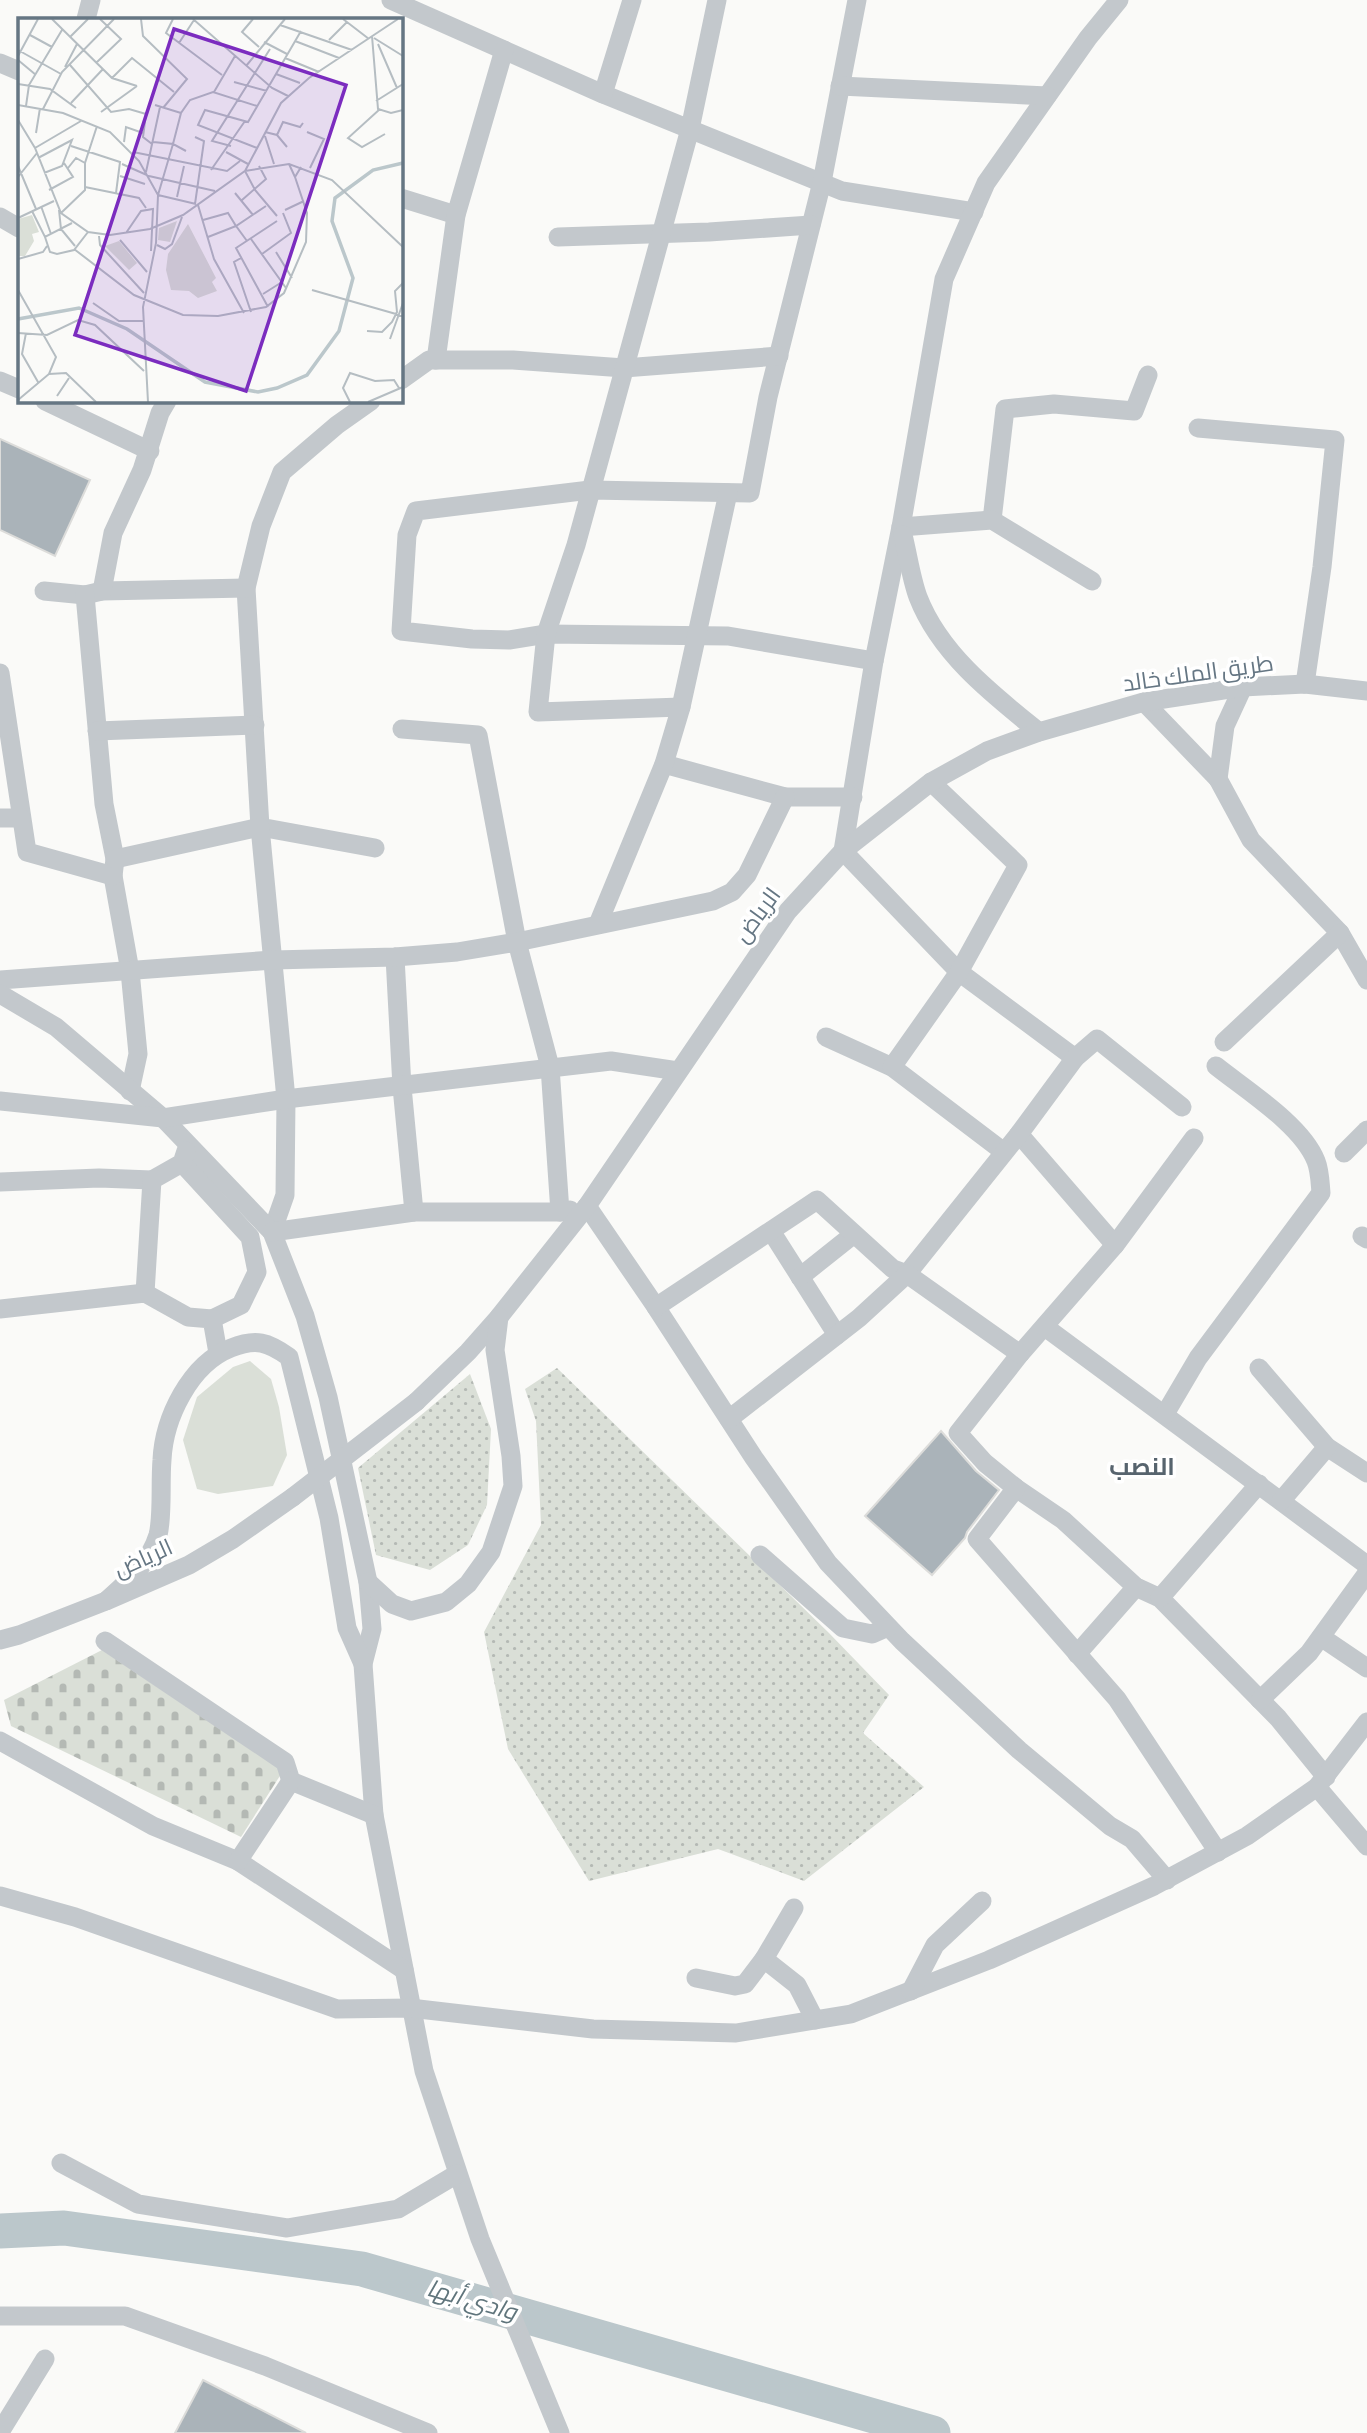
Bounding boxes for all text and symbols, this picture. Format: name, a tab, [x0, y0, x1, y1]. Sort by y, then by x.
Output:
inset map	[18, 18, 402, 402]
street label: طريق الملك خالد	[1121, 650, 1275, 698]
street label: الرياض	[728, 882, 787, 949]
district label: النصب	[1109, 1453, 1175, 1482]
street label: الرياض	[110, 1534, 177, 1584]
water label: وادي أبها	[422, 2272, 523, 2331]

